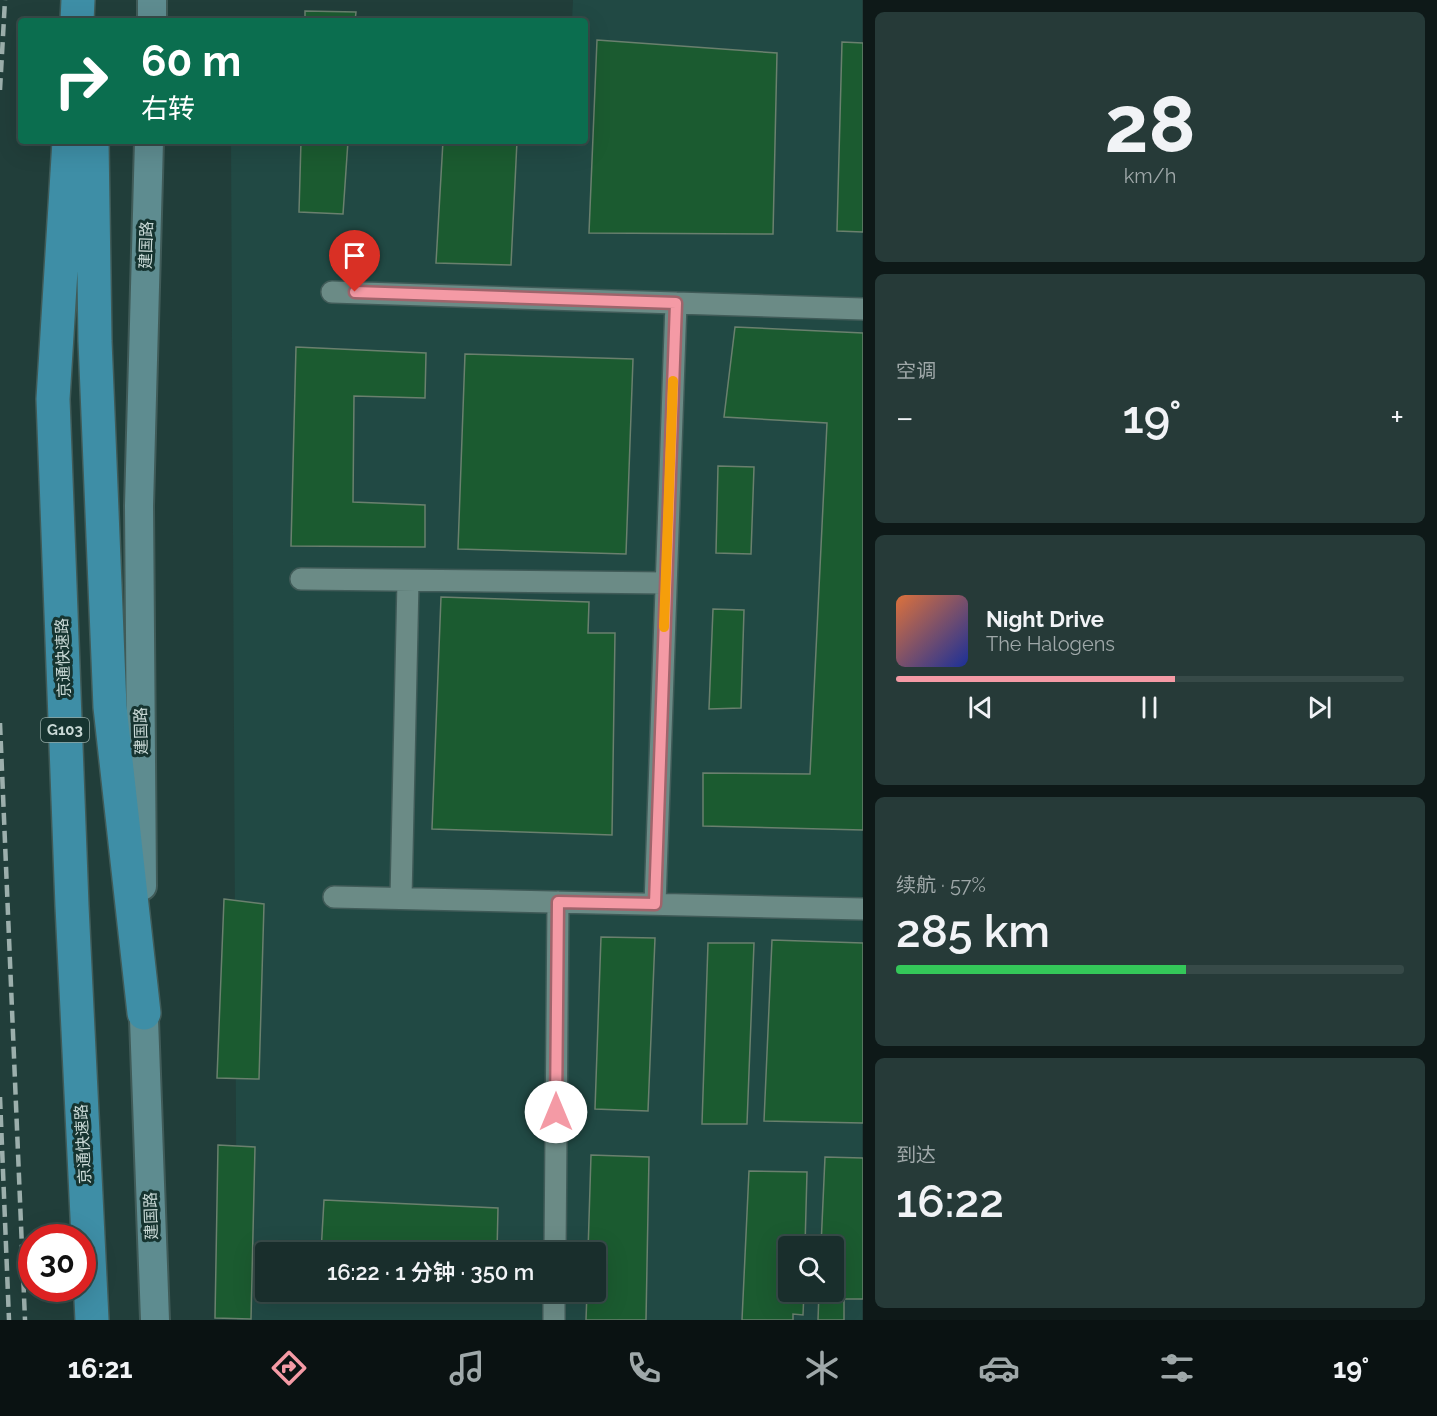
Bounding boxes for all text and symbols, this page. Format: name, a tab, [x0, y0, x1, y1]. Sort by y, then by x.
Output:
text: 60 m	[141, 37, 241, 86]
icon: right	[42, 42, 120, 120]
text: 28	[1104, 79, 1196, 170]
text: 右转	[141, 93, 195, 124]
text: km/h	[1124, 164, 1176, 188]
street label: 建国路	[136, 221, 156, 269]
pin	[329, 230, 380, 292]
icon: arrive	[338, 239, 371, 272]
text: 空调	[896, 359, 936, 383]
text: 19°	[1123, 391, 1181, 444]
text: −	[896, 398, 914, 437]
text: +	[1390, 398, 1404, 437]
text: Night Drive	[986, 606, 1104, 632]
street label: 京通快速路	[52, 618, 74, 698]
text: The Halogens	[986, 632, 1115, 656]
icon: previous	[964, 691, 997, 724]
icon: pause	[1133, 691, 1166, 724]
icon: next	[1303, 691, 1336, 724]
street label: 建国路	[131, 707, 151, 755]
road number: G103	[41, 718, 89, 742]
text: 续航 · 57%	[896, 873, 986, 897]
text: 285 km	[896, 905, 1050, 958]
position arrow	[524, 1080, 588, 1144]
street label: 京通快速路	[71, 1104, 95, 1184]
text: 到达	[896, 1143, 936, 1167]
text: 16:22	[896, 1175, 1004, 1228]
street label: 建国路	[141, 1192, 161, 1240]
speed limit sign: 30	[18, 1224, 96, 1302]
map controls	[778, 1236, 844, 1302]
button: search	[778, 1236, 844, 1302]
text: 16:22 · 1 分钟 · 350 m	[327, 1259, 534, 1285]
icon: directions	[268, 1347, 310, 1389]
icon: music	[446, 1347, 488, 1389]
icon: phone	[623, 1347, 665, 1389]
icon: climate	[801, 1347, 843, 1389]
icon: car	[978, 1347, 1020, 1389]
icon: filters	[1156, 1347, 1198, 1389]
text: 16:21	[68, 1353, 133, 1384]
text: 19°	[1333, 1353, 1369, 1384]

